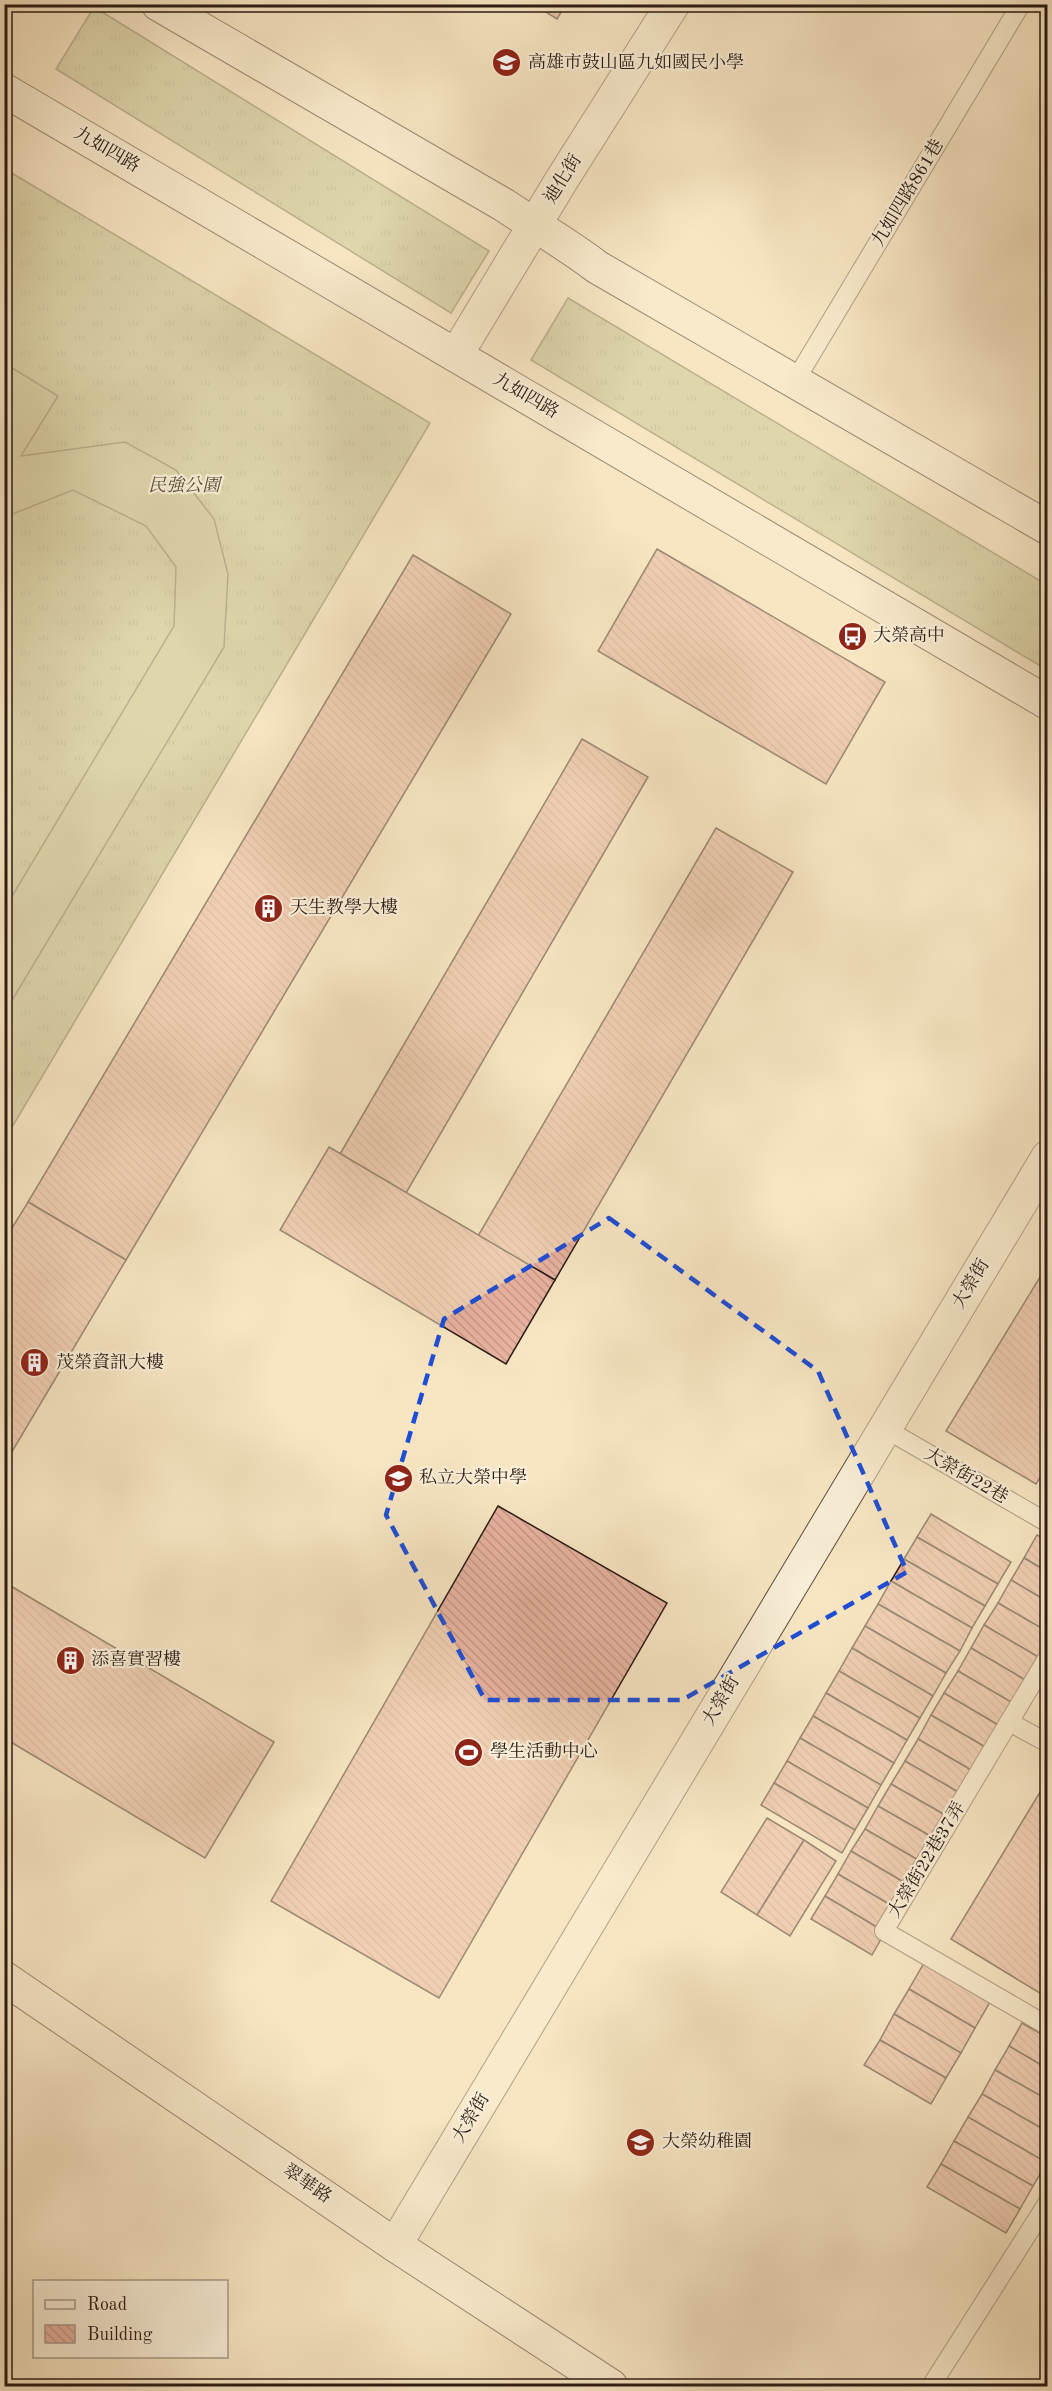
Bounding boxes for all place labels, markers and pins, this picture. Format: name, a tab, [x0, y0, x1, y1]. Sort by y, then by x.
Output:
school or university icon: 高雄市鼓山區九如國民小學	[491, 47, 523, 79]
place label: 高雄市鼓山區九如國民小學	[528, 52, 744, 72]
bus stop icon: 大榮高中	[836, 620, 868, 652]
place label: 大榮高中	[873, 625, 945, 645]
building icon: 天生教學大樓	[253, 892, 285, 924]
place label: 天生教學大樓	[290, 897, 398, 917]
building icon: 茂榮資訊大樓	[19, 1347, 51, 1379]
place label: 茂榮資訊大樓	[56, 1352, 164, 1372]
school or university icon: 私立大榮中學	[382, 1462, 414, 1494]
place label: 私立大榮中學	[419, 1467, 527, 1487]
building icon: 添喜實習樓	[54, 1644, 86, 1676]
place label: 添喜實習樓	[91, 1649, 181, 1669]
sports icon: 學生活動中心	[453, 1736, 485, 1768]
place label: 學生活動中心	[490, 1741, 598, 1761]
school or university icon: 大榮幼稚園	[625, 2126, 657, 2158]
place label: 大榮幼稚園	[662, 2131, 752, 2151]

